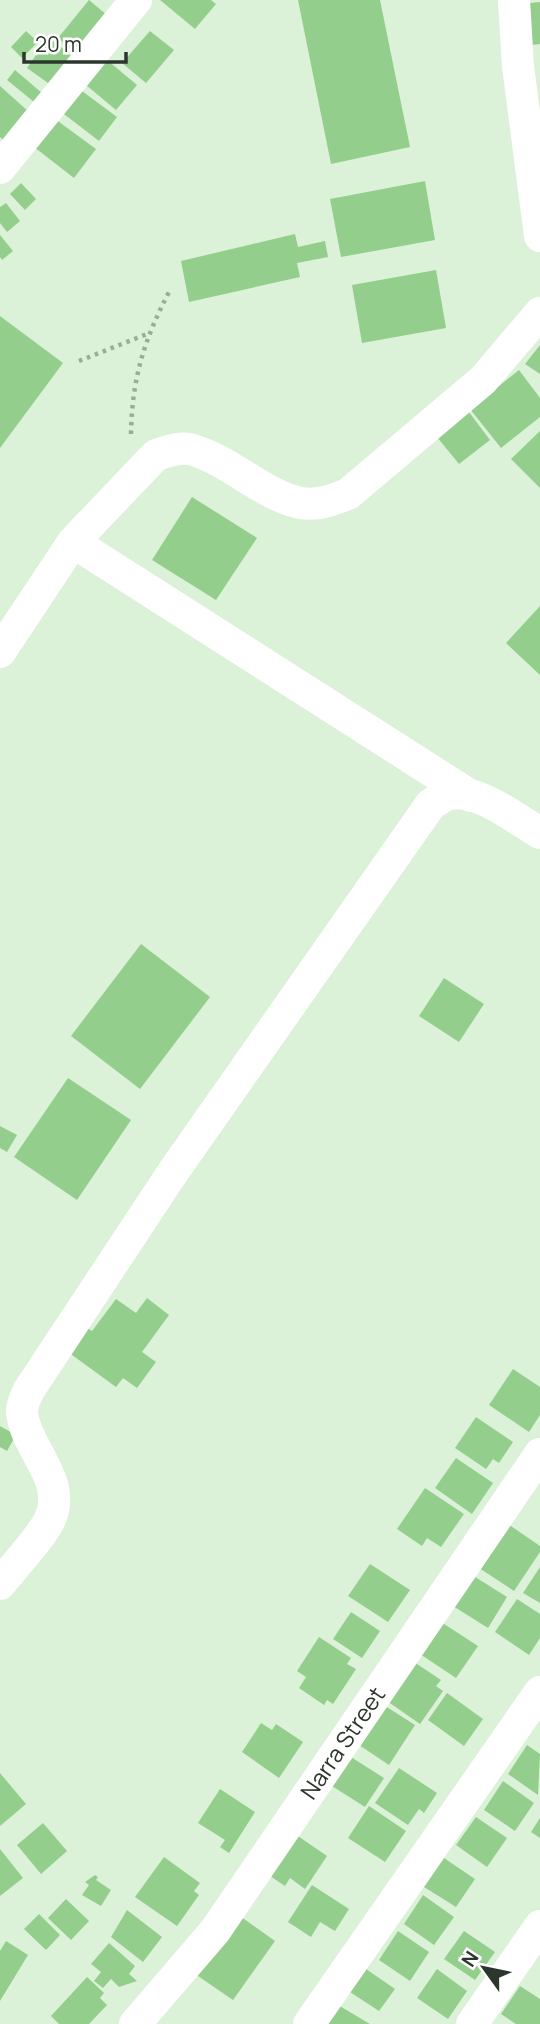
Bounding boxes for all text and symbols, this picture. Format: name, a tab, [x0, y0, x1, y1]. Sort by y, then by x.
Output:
scale bar	[24, 21, 126, 65]
text: 20 m	[35, 30, 82, 58]
street label: Narra Street	[292, 1680, 392, 1805]
north arrow	[449, 1933, 519, 2003]
text: N	[455, 1946, 484, 1972]

